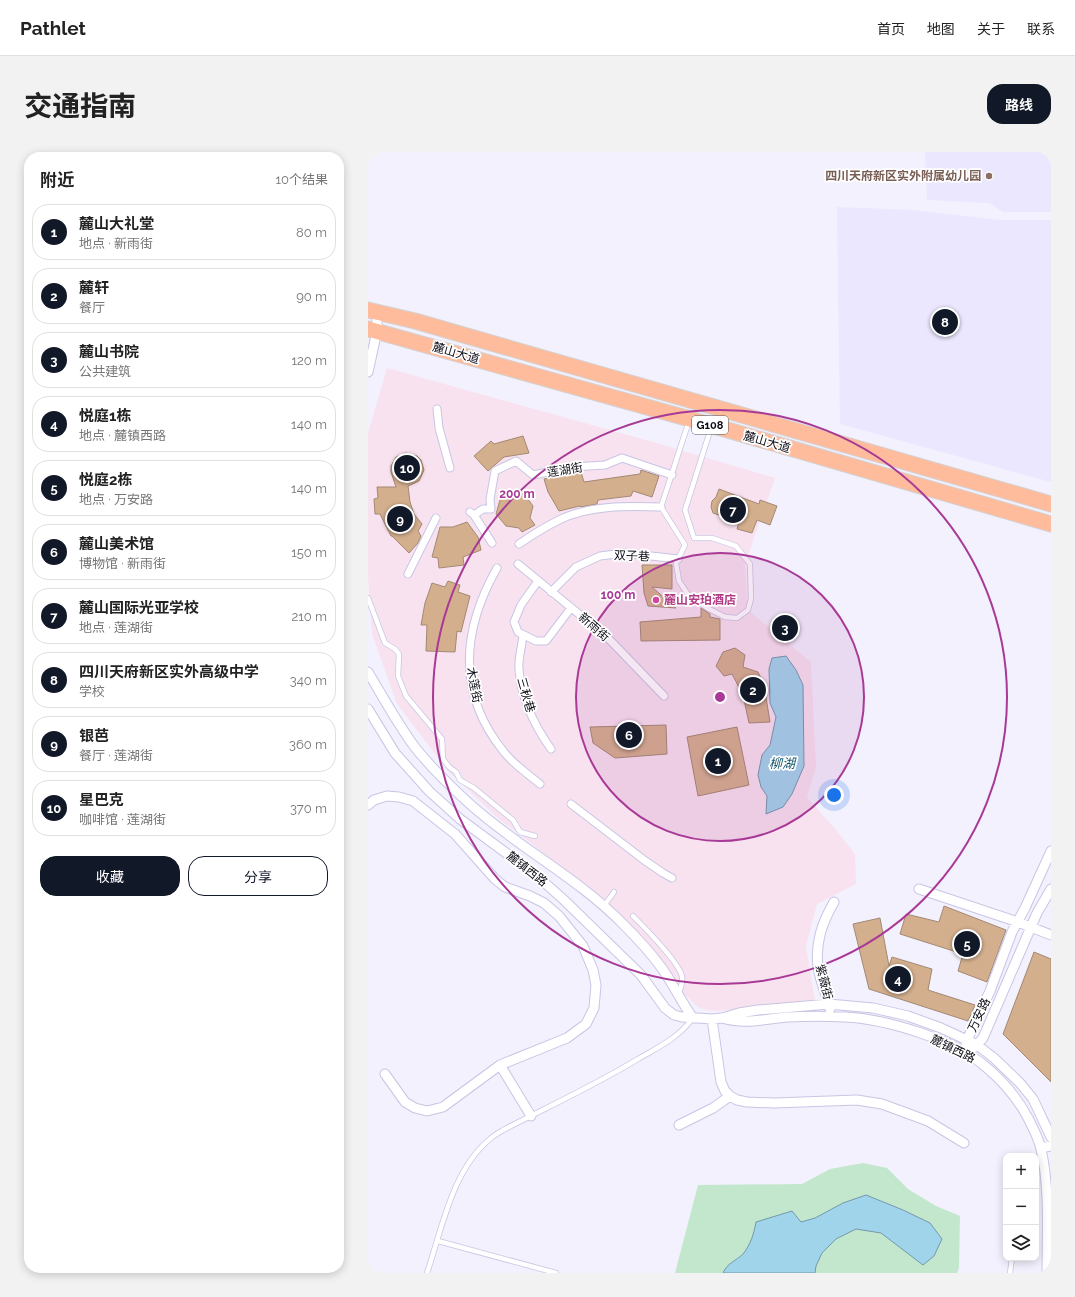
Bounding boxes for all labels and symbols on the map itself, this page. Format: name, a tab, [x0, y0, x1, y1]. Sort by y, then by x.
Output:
place label: 四川天府新区实外附属幼儿园	[825, 169, 981, 183]
marker: 四川天府新区实外附属幼儿园	[984, 171, 994, 181]
pin: 8	[932, 307, 958, 337]
street label: 麓山大道	[431, 340, 481, 366]
road number: G108	[692, 416, 728, 434]
street label: 麓山大道	[742, 429, 792, 455]
pin: 10	[394, 453, 420, 483]
street label: 莲湖街	[546, 460, 584, 480]
text: 200 m	[499, 487, 535, 501]
pin: 7	[720, 495, 746, 525]
pin: 9	[387, 504, 413, 534]
street label: 双子巷	[614, 548, 650, 564]
text: 100 m	[601, 588, 635, 602]
place label: 麓山安珀酒店	[664, 593, 736, 607]
marker: 麓山安珀酒店	[651, 595, 661, 605]
street label: 新雨街	[576, 610, 612, 644]
pin: 3	[772, 613, 798, 643]
street label: 木莲街	[464, 666, 484, 704]
pin: 2	[740, 675, 766, 705]
street label: 三秋巷	[514, 676, 538, 714]
centre of rings	[713, 690, 727, 704]
pin: 6	[616, 720, 642, 750]
pin: 1	[705, 746, 731, 776]
water label: 柳湖	[769, 756, 797, 771]
your location	[824, 785, 844, 805]
street label: 麓镇西路	[504, 849, 550, 889]
pin: 5	[954, 929, 980, 959]
street label: 紫薇街	[813, 963, 835, 1001]
pin: 4	[885, 964, 911, 994]
street label: 万安路	[965, 996, 993, 1034]
street label: 麓镇西路	[928, 1032, 978, 1066]

